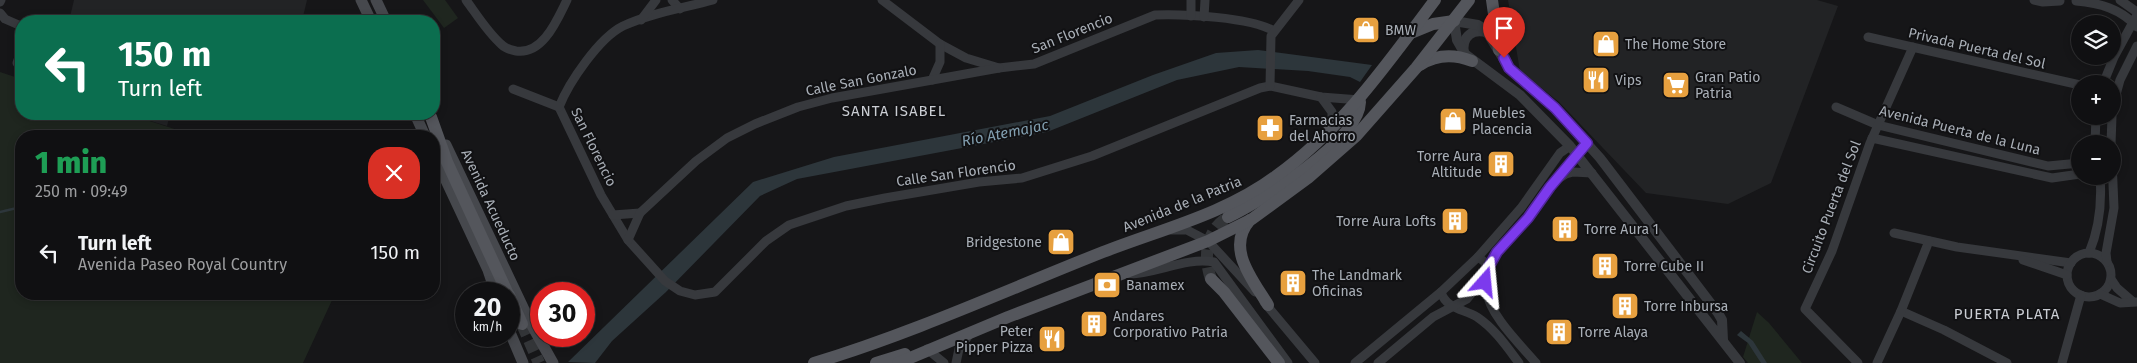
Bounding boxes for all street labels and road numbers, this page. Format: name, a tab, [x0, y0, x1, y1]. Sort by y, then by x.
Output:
street label: San Florencio	[1029, 10, 1115, 57]
street label: Privada Puerta del Sol	[1907, 24, 2047, 73]
street label: Calle San Gonzalo	[804, 61, 918, 100]
street label: Avenida Puerta de la Luna	[1878, 102, 2042, 159]
street label: San Florencio	[567, 105, 620, 189]
street label: Circuito Puerta del Sol	[1798, 138, 1865, 276]
street label: Avenida Acueducto	[457, 147, 524, 264]
street label: Calle San Florencio	[895, 157, 1017, 190]
street label: Avenida de la Patria	[1120, 173, 1244, 236]

